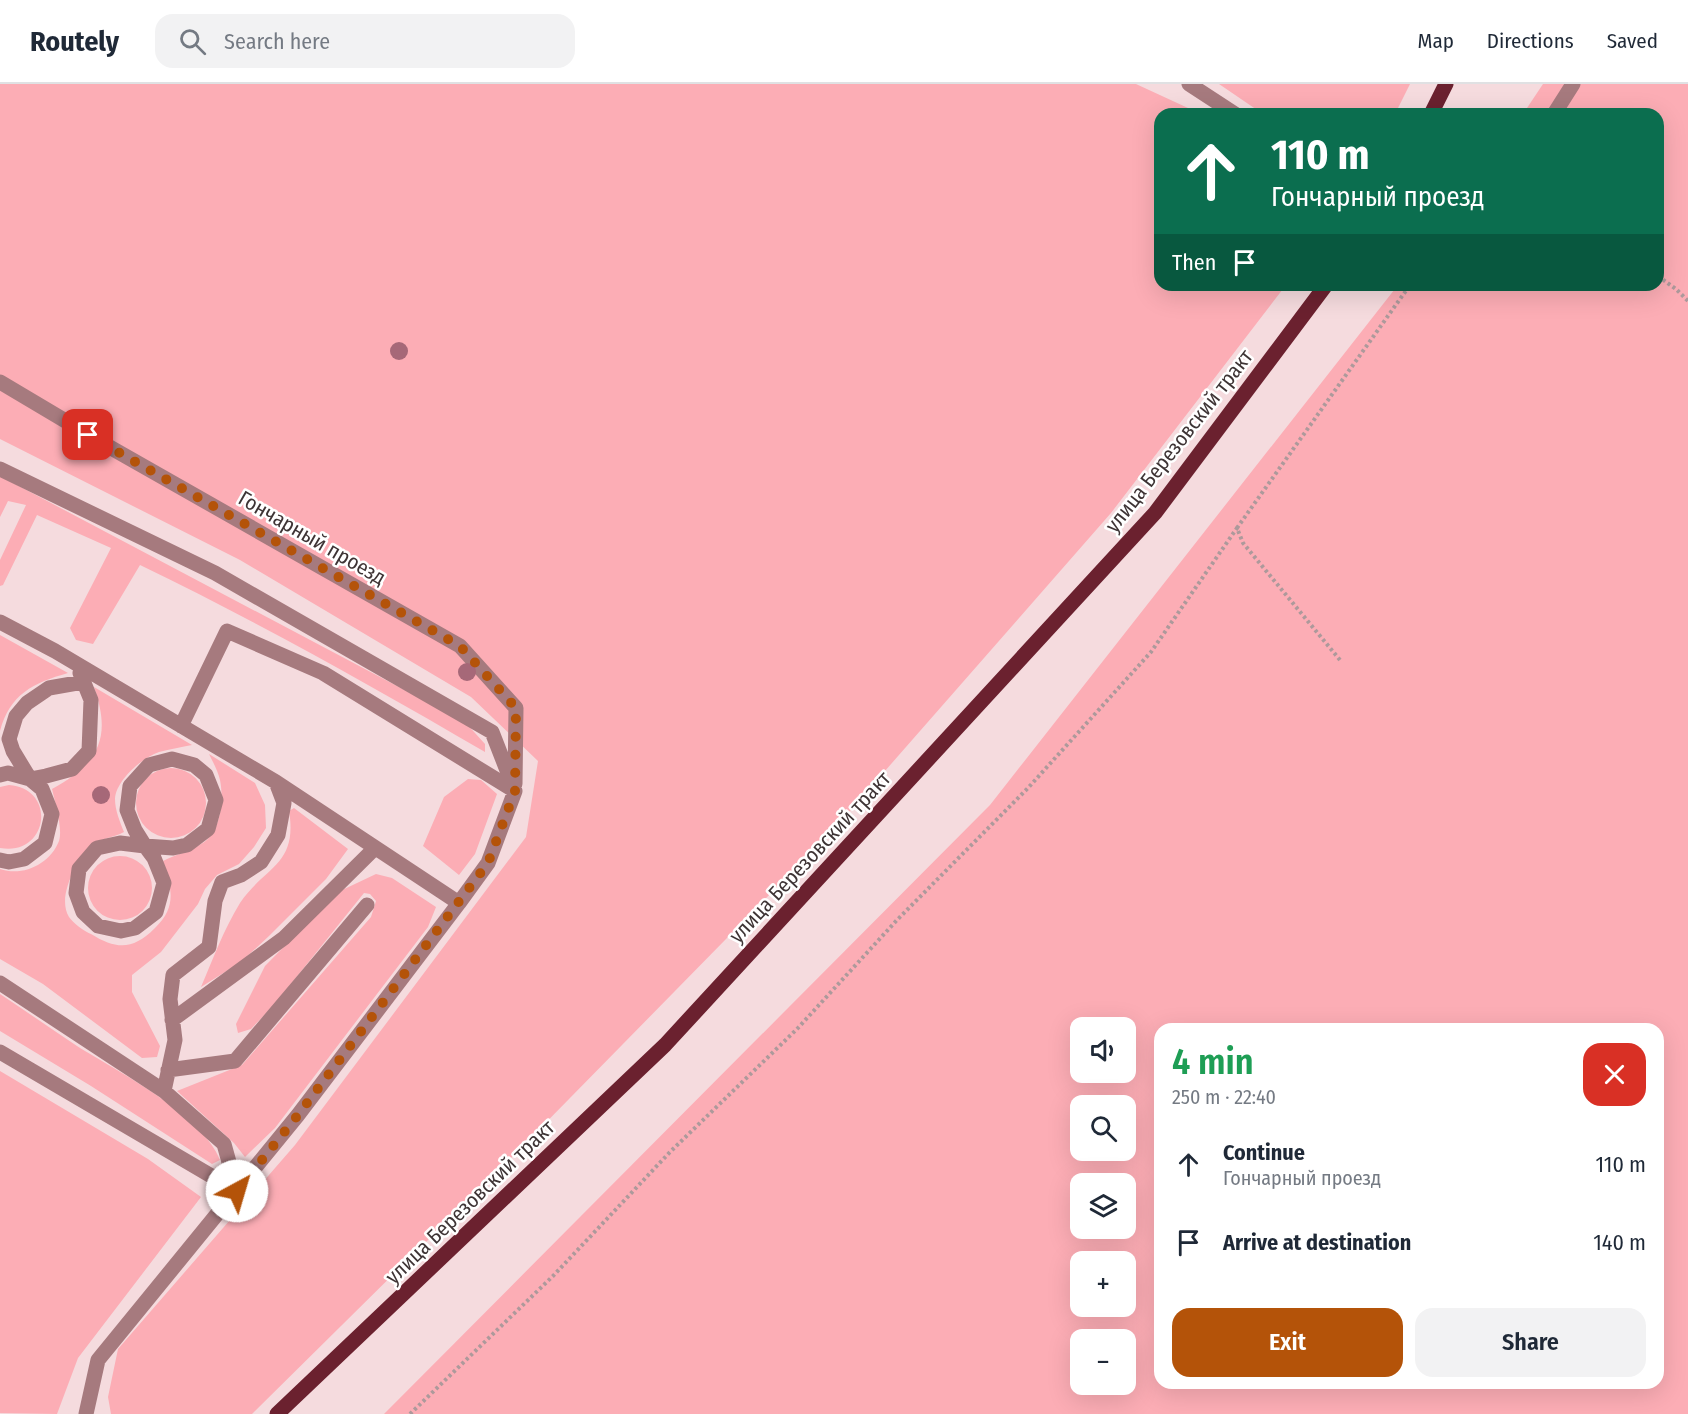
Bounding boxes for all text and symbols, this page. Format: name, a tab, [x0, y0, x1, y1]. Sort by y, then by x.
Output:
search box	[155, 14, 575, 68]
text: Routely	[30, 25, 119, 58]
icon: search	[176, 25, 209, 58]
text: Search here	[224, 28, 330, 55]
text: Map	[1417, 28, 1454, 54]
text: Directions	[1487, 28, 1574, 54]
text: Saved	[1607, 28, 1658, 54]
text: 110 m	[1271, 130, 1370, 180]
icon: ahead	[1172, 132, 1250, 210]
text: Гончарный проезд	[1271, 181, 1484, 213]
icon: arrive	[1228, 246, 1261, 279]
text: Then	[1172, 249, 1216, 276]
street label: улица Березовский тракт	[1099, 344, 1259, 538]
pin	[62, 409, 113, 460]
icon: arrive	[71, 418, 104, 451]
street label: Гончарный проезд	[234, 485, 390, 591]
street label: улица Березовский тракт	[724, 765, 897, 948]
map controls	[1070, 1017, 1136, 1395]
button: sound	[1070, 1017, 1136, 1083]
text: 4 min	[1172, 1040, 1254, 1084]
button: close	[1583, 1043, 1646, 1106]
text: 250 m · 22:40	[1172, 1085, 1276, 1109]
button: search	[1070, 1095, 1136, 1161]
street label: улица Березовский тракт	[380, 1114, 560, 1290]
text: Continue	[1223, 1139, 1305, 1166]
icon: ahead	[1172, 1148, 1205, 1181]
text: 110 m	[1596, 1151, 1646, 1178]
position arrow	[205, 1159, 269, 1223]
text: Гончарный проезд	[1223, 1166, 1381, 1190]
button: layers	[1070, 1173, 1136, 1239]
icon: arrive	[1172, 1226, 1205, 1259]
text: Arrive at destination	[1223, 1229, 1411, 1256]
text: 140 m	[1593, 1229, 1646, 1256]
button: +	[1070, 1251, 1136, 1317]
button: Exit	[1172, 1308, 1403, 1377]
button: Share	[1415, 1308, 1646, 1377]
button: −	[1070, 1329, 1136, 1395]

